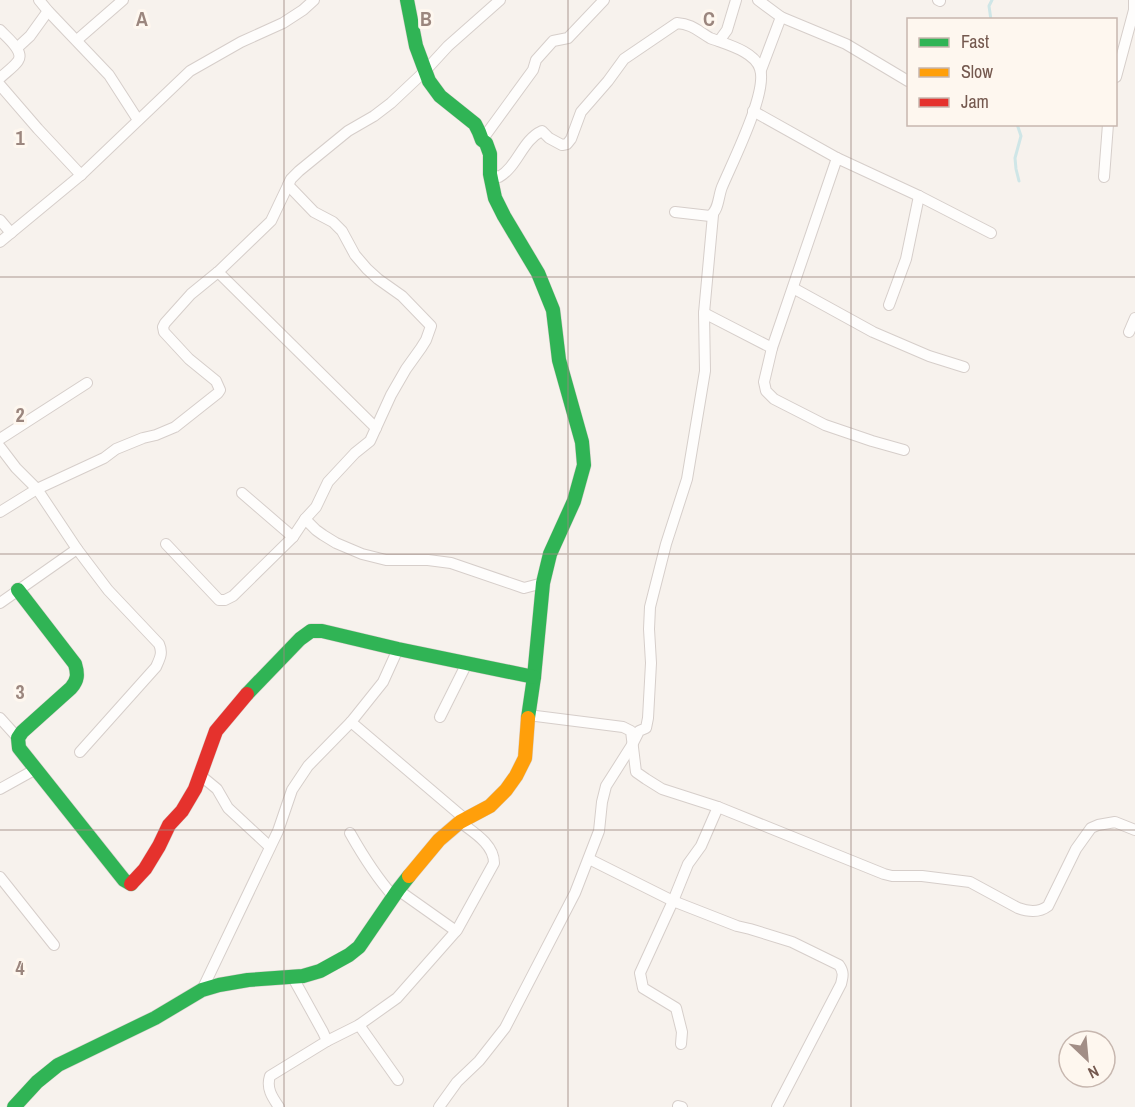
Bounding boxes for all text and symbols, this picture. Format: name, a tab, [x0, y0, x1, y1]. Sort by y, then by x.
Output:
text: A	[136, 5, 148, 32]
text: B	[420, 5, 432, 32]
text: C	[703, 5, 715, 32]
legend	[907, 18, 1117, 126]
text: Fast	[961, 29, 989, 54]
text: Slow	[961, 59, 993, 84]
text: Jam	[961, 89, 989, 114]
text: 1	[15, 124, 25, 151]
text: 2	[15, 401, 25, 428]
text: 3	[15, 678, 25, 705]
text: 4	[15, 954, 25, 981]
north arrow	[1057, 1029, 1117, 1089]
text: N	[1084, 1061, 1103, 1084]

